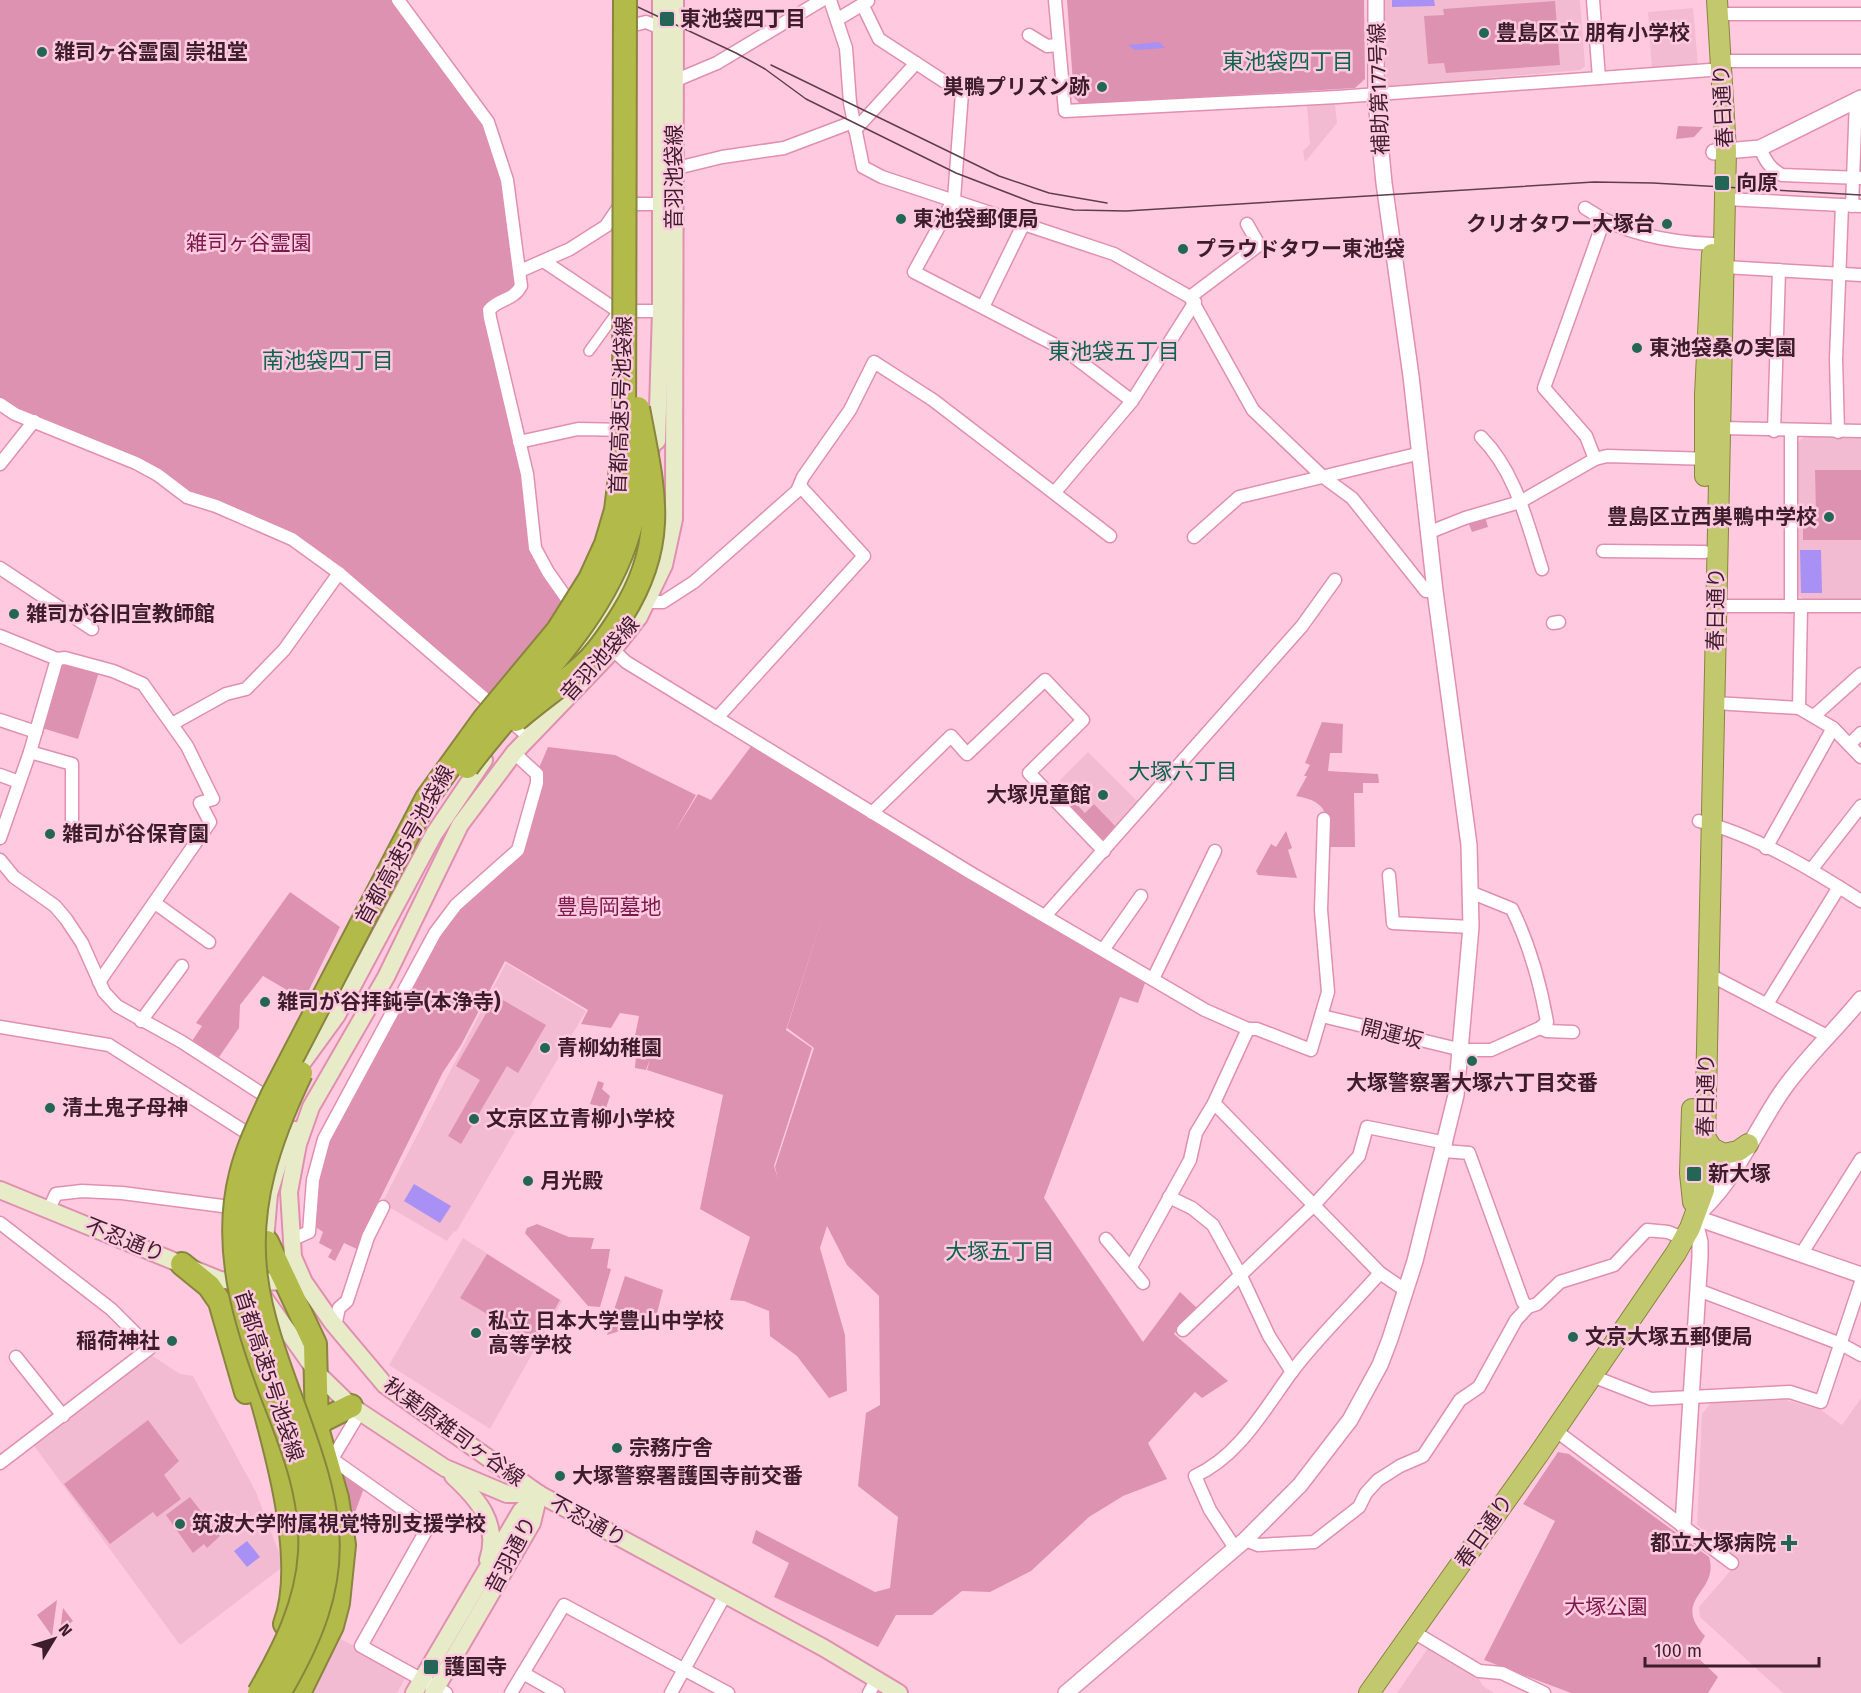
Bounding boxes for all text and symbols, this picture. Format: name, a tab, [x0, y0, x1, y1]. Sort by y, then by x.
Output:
place label: 東池袋四丁目	[680, 6, 806, 32]
marker: 東池袋四丁目	[658, 10, 676, 28]
place label: 豊島区立 朋有小学校	[1496, 20, 1690, 46]
street label: 補助第177号線	[1364, 22, 1394, 156]
marker: 豊島区立 朋有小学校	[1477, 26, 1491, 40]
place label: 雑司ヶ谷霊園 崇祖堂	[54, 39, 248, 65]
marker: 雑司ヶ谷霊園 崇祖堂	[35, 45, 49, 59]
district label: 東池袋四丁目	[1222, 48, 1354, 75]
street label: 春日通り	[1708, 63, 1738, 149]
place label: 巣鴨プリズン跡	[943, 74, 1090, 100]
marker: 巣鴨プリズン跡	[1095, 80, 1109, 94]
street label: 音羽池袋線	[661, 125, 687, 230]
place label: 向原	[1736, 170, 1778, 196]
marker: 向原	[1713, 174, 1731, 192]
place label: 東池袋郵便局	[913, 206, 1039, 232]
place label: クリオタワー大塚台	[1466, 211, 1655, 237]
marker: 東池袋郵便局	[894, 212, 908, 226]
marker: クリオタワー大塚台	[1660, 217, 1674, 231]
park label: 雑司ヶ谷霊園	[186, 230, 312, 256]
place label: プラウドタワー東池袋	[1195, 236, 1405, 262]
marker: プラウドタワー東池袋	[1176, 242, 1190, 256]
street label: 首都高速5号池袋線	[605, 315, 637, 495]
place label: 東池袋桑の実園	[1649, 335, 1796, 361]
district label: 東池袋五丁目	[1048, 338, 1180, 365]
marker: 東池袋桑の実園	[1630, 341, 1644, 355]
district label: 南池袋四丁目	[262, 347, 394, 374]
place label: 豊島区立西巣鴨中学校	[1607, 504, 1817, 530]
marker: 豊島区立西巣鴨中学校	[1822, 510, 1836, 524]
street label: 春日通り	[1702, 567, 1730, 651]
place label: 雑司が谷旧宣教師館	[26, 601, 215, 627]
marker: 雑司が谷旧宣教師館	[7, 607, 21, 621]
street label: 音羽池袋線	[555, 611, 645, 707]
district label: 大塚六丁目	[1128, 758, 1238, 785]
street label: 首都高速5号池袋線	[350, 761, 460, 929]
place label: 大塚児童館	[986, 782, 1091, 808]
marker: 大塚児童館	[1096, 788, 1110, 802]
place label: 雑司が谷保育園	[62, 821, 209, 847]
marker: 雑司が谷保育園	[43, 827, 57, 841]
park label: 豊島岡墓地	[557, 894, 662, 920]
place label: 雑司が谷拝鈍亭(本浄寺)	[277, 989, 501, 1015]
marker: 雑司が谷拝鈍亭(本浄寺)	[258, 995, 272, 1009]
street label: 開運坂	[1358, 1014, 1426, 1054]
place label: 青柳幼稚園	[557, 1035, 662, 1061]
marker: 青柳幼稚園	[538, 1041, 552, 1055]
street label: 春日通り	[1692, 1053, 1720, 1137]
marker: 大塚警察署大塚六丁目交番	[1465, 1054, 1479, 1068]
place label: 大塚警察署大塚六丁目交番	[1346, 1070, 1598, 1096]
place label: 清土鬼子母神	[62, 1095, 188, 1121]
marker: 清土鬼子母神	[43, 1101, 57, 1115]
place label: 文京区立青柳小学校	[486, 1106, 675, 1132]
marker: 文京区立青柳小学校	[467, 1112, 481, 1126]
place label: 新大塚	[1708, 1161, 1771, 1187]
marker: 新大塚	[1685, 1165, 1703, 1183]
place label: 月光殿	[540, 1168, 603, 1194]
marker: 月光殿	[521, 1174, 535, 1188]
street label: 不忍通り	[81, 1212, 169, 1268]
district label: 大塚五丁目	[945, 1238, 1055, 1265]
street label: 首都高速5号池袋線	[229, 1287, 309, 1465]
place label: 私立 日本大学豊山中学校 高等学校	[488, 1308, 724, 1358]
place label: 文京大塚五郵便局	[1585, 1324, 1753, 1350]
marker: 私立 日本大学豊山中学校 高等学校	[469, 1326, 483, 1340]
place label: 稲荷神社	[76, 1328, 160, 1354]
marker: 文京大塚五郵便局	[1566, 1330, 1580, 1344]
marker: 稲荷神社	[165, 1334, 179, 1348]
street label: 秋葉原雑司ヶ谷線	[378, 1372, 530, 1492]
place label: 宗務庁舎	[629, 1435, 713, 1461]
marker: 宗務庁舎	[610, 1441, 624, 1455]
place label: 大塚警察署護国寺前交番	[572, 1463, 803, 1489]
marker: 大塚警察署護国寺前交番	[553, 1469, 567, 1483]
street label: 不忍通り	[545, 1489, 631, 1553]
street label: 春日通り	[1449, 1489, 1519, 1573]
place label: 筑波大学附属視覚特別支援学校	[192, 1511, 486, 1537]
street label: 音羽通り	[480, 1512, 542, 1598]
marker: 筑波大学附属視覚特別支援学校	[173, 1517, 187, 1531]
place label: 都立大塚病院	[1650, 1530, 1776, 1556]
marker: 都立大塚病院	[1780, 1534, 1798, 1552]
park label: 大塚公園	[1564, 1594, 1648, 1620]
north arrow	[24, 1609, 84, 1669]
text: N	[55, 1620, 76, 1640]
scale bar	[1645, 1630, 1819, 1668]
text: 100 m	[1654, 1640, 1702, 1662]
place label: 護国寺	[444, 1654, 507, 1680]
marker: 護国寺	[422, 1658, 440, 1676]

